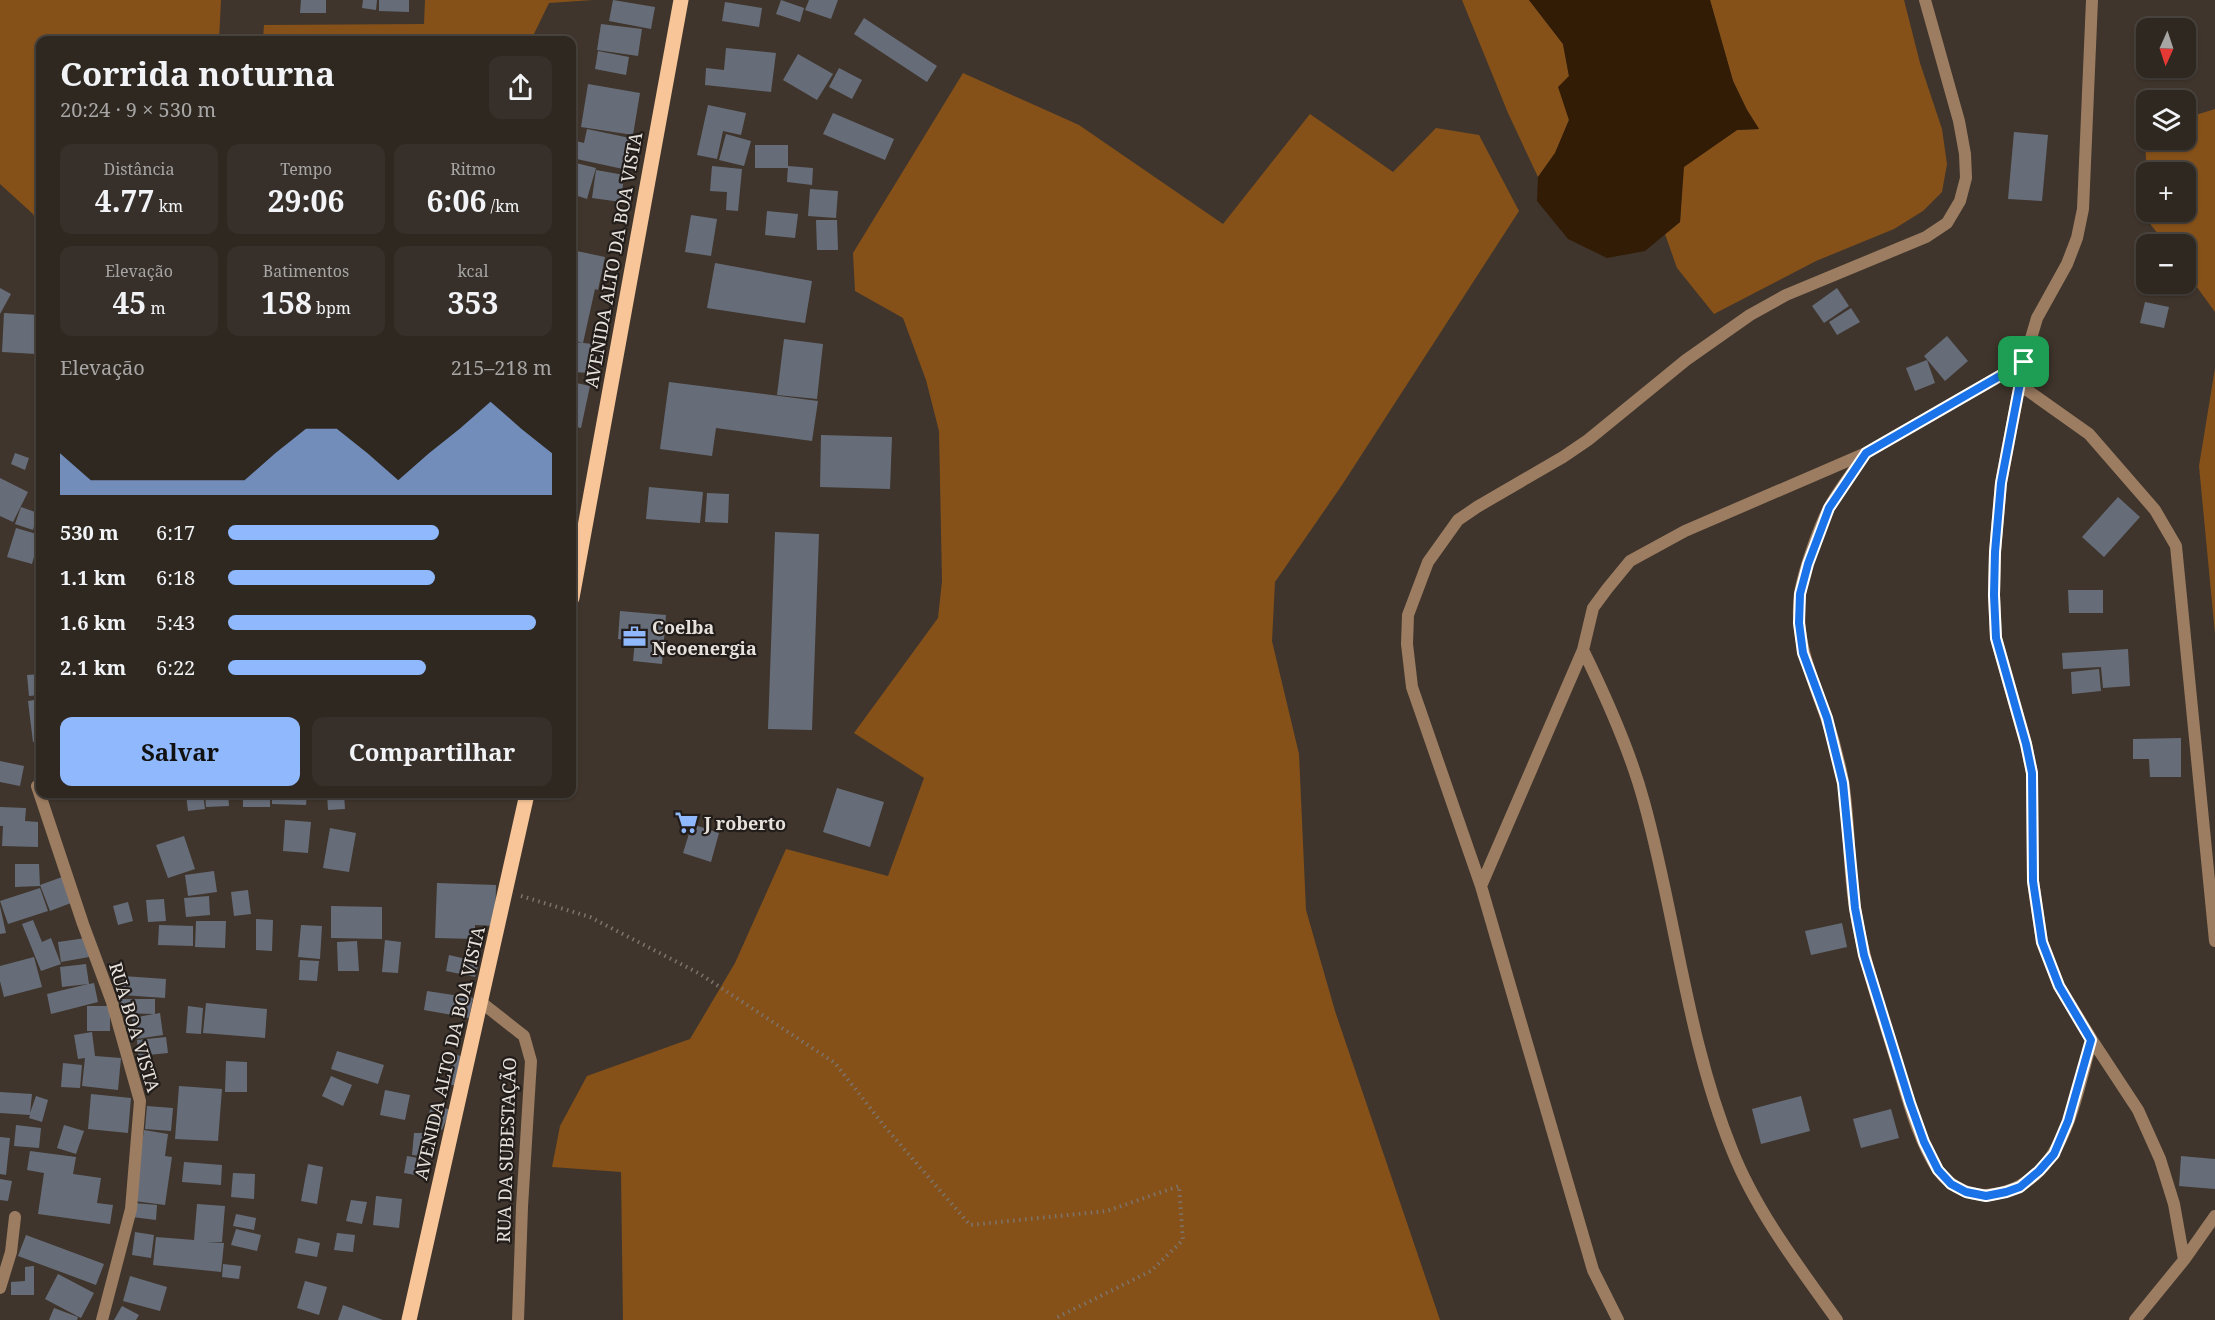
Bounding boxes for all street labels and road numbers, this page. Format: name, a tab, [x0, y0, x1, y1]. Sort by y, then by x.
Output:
street label: AVENIDA ALTO DA BOA VISTA	[579, 130, 647, 390]
street label: AVENIDA ALTO DA BOA VISTA	[408, 924, 490, 1182]
street label: RUA BOA VISTA	[104, 959, 166, 1095]
street label: RUA DA SUBESTAÇÃO	[491, 1057, 521, 1243]

